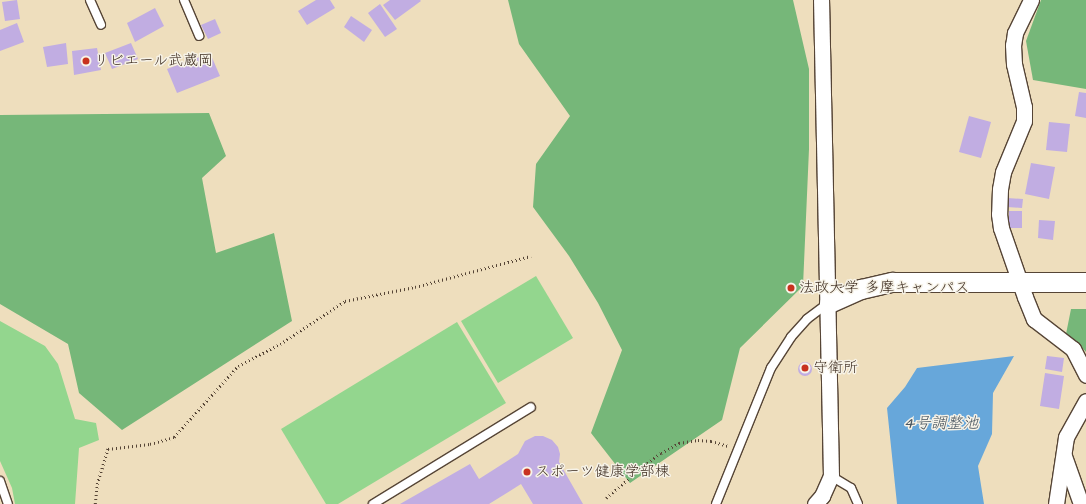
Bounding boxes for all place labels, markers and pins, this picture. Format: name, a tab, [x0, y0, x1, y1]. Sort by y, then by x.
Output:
place label: リビエール武蔵岡	[94, 52, 214, 70]
marker: リビエール武蔵岡	[81, 56, 91, 66]
place label: 法政大学 多摩キャンパス	[799, 279, 970, 297]
marker: 法政大学 多摩キャンパス	[786, 283, 796, 293]
place label: 守衛所	[813, 359, 858, 377]
marker: 守衛所	[800, 363, 810, 373]
place label: スポーツ健康学部棟	[535, 463, 670, 481]
marker: スポーツ健康学部棟	[522, 467, 532, 477]

